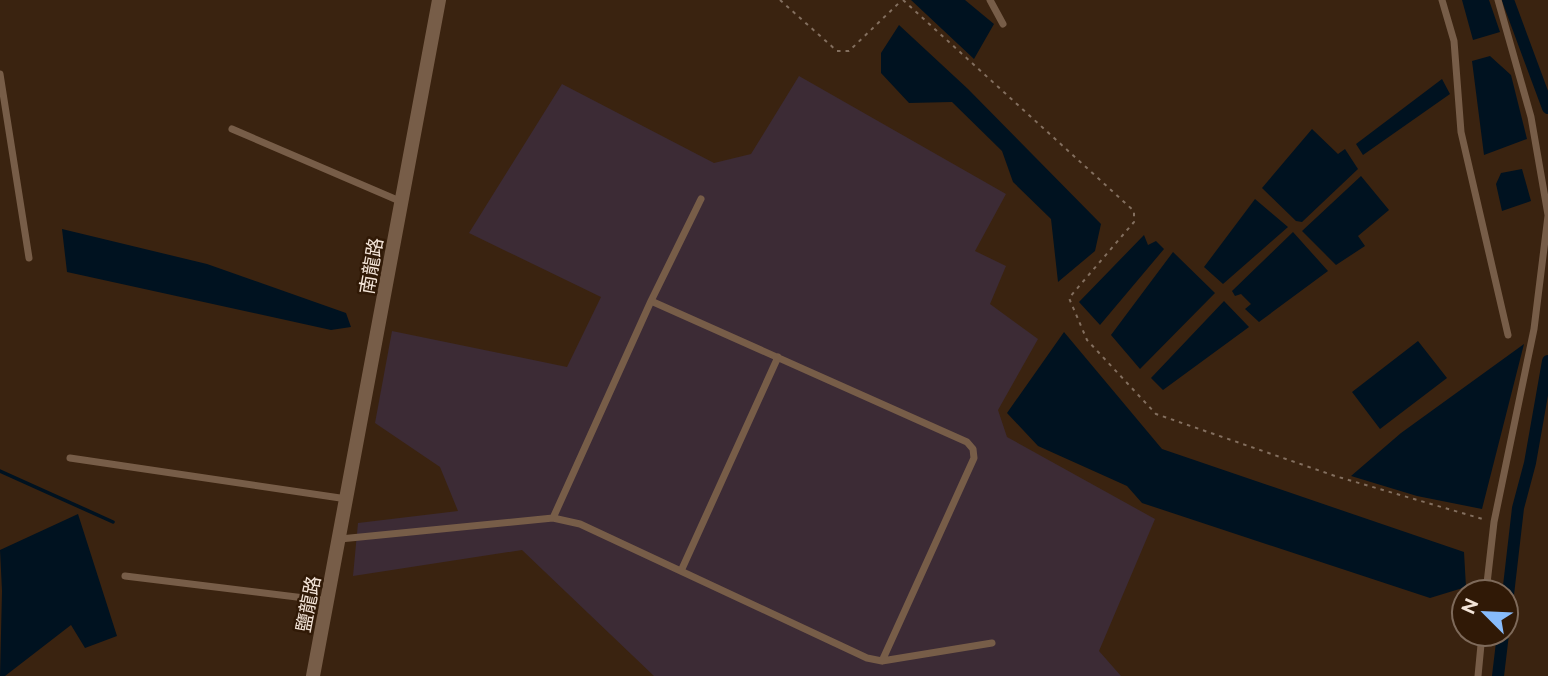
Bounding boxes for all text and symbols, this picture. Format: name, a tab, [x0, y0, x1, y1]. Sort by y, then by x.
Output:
street label: 南龍路	[355, 236, 387, 296]
street label: 鹽龍路	[292, 574, 324, 634]
north arrow	[1450, 578, 1520, 648]
text: N	[1456, 595, 1482, 617]

